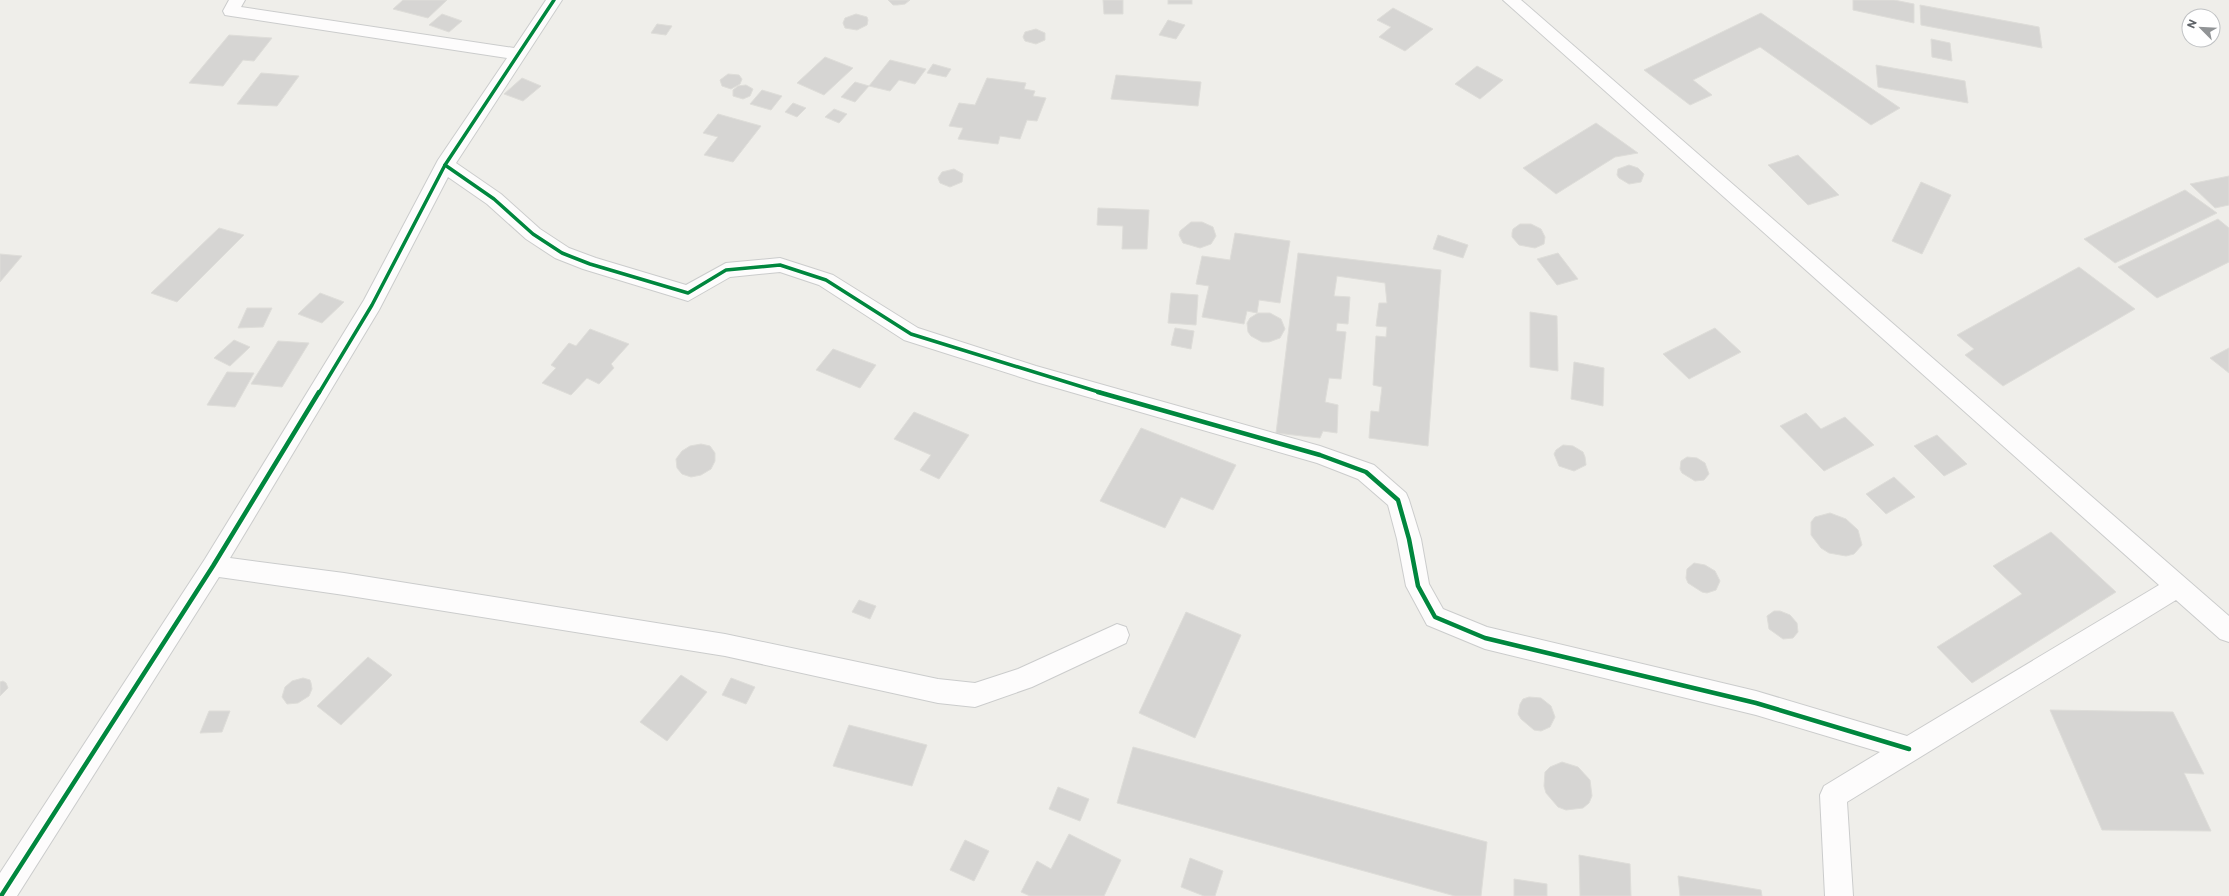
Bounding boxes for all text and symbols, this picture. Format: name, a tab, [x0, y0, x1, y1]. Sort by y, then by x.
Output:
north arrow	[2181, 8, 2221, 48]
text: N	[2184, 17, 2199, 30]

